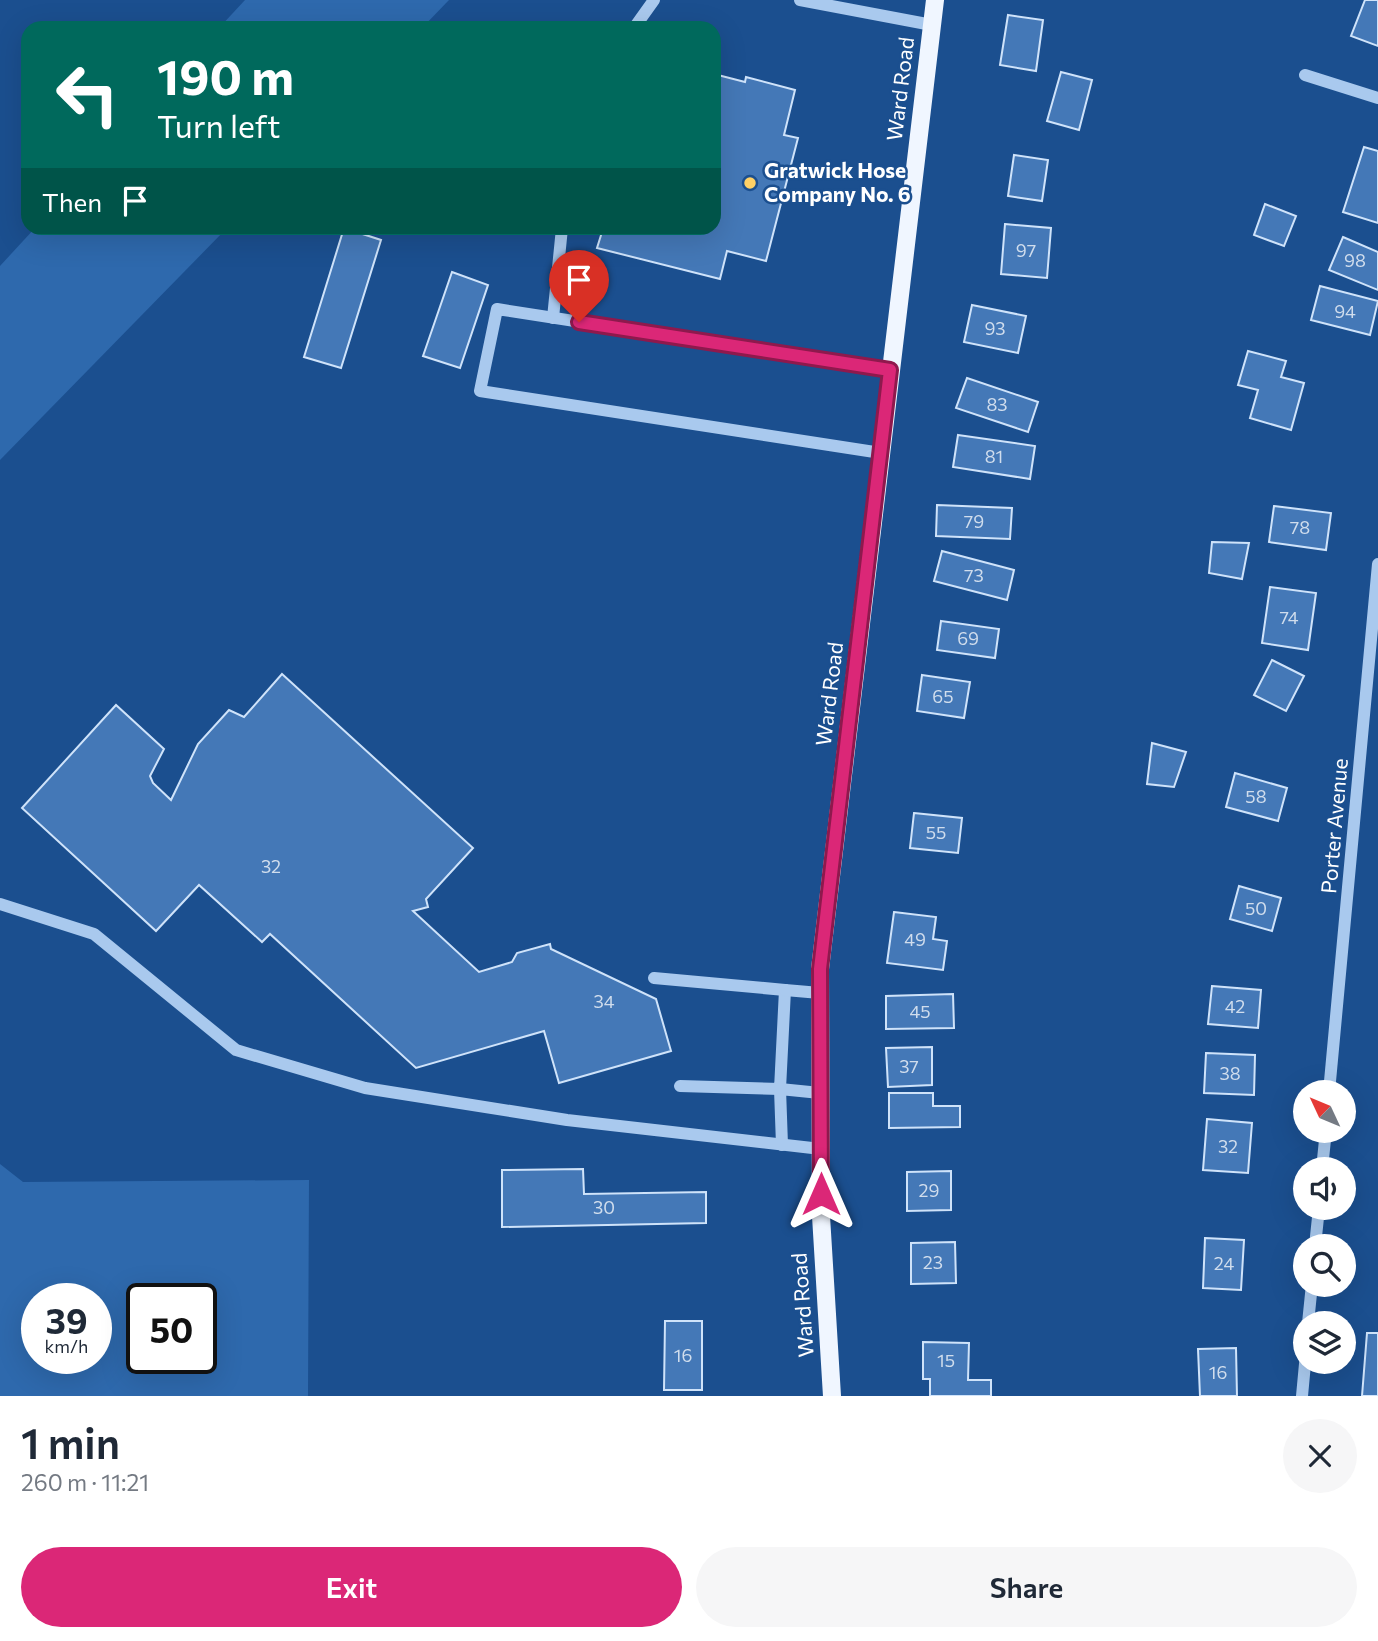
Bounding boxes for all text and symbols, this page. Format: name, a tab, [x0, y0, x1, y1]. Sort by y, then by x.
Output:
street label: Ward Road	[881, 35, 918, 142]
text: 190 m	[157, 45, 294, 105]
icon: left	[42, 49, 133, 140]
text: Turn left	[157, 105, 281, 145]
place label: Gratwick Hose Company No. 6	[764, 157, 911, 206]
marker: Gratwick Hose Company No. 6	[742, 175, 758, 191]
icon: arrive	[116, 182, 154, 220]
text: Then	[42, 186, 102, 217]
house number: 97	[1016, 239, 1036, 261]
house number: 98	[1344, 249, 1366, 271]
pin	[549, 250, 609, 322]
icon: arrive	[560, 261, 598, 299]
house number: 94	[1334, 300, 1356, 322]
house number: 93	[984, 317, 1006, 339]
house number: 83	[986, 393, 1008, 415]
house number: 81	[985, 445, 1003, 467]
house number: 79	[964, 510, 984, 532]
house number: 78	[1290, 516, 1310, 538]
house number: 73	[964, 564, 984, 586]
house number: 74	[1279, 606, 1299, 628]
house number: 69	[957, 627, 979, 649]
street label: Ward Road	[810, 640, 847, 747]
house number: 65	[932, 685, 954, 707]
street label: Porter Avenue	[1315, 757, 1352, 895]
house number: 58	[1245, 785, 1267, 807]
house number: 55	[926, 821, 946, 843]
house number: 32	[261, 855, 281, 877]
house number: 50	[1245, 897, 1267, 919]
house number: 49	[904, 928, 926, 950]
house number: 34	[593, 990, 615, 1012]
house number: 42	[1225, 995, 1245, 1017]
house number: 45	[909, 1000, 931, 1022]
house number: 37	[899, 1055, 919, 1077]
house number: 38	[1219, 1062, 1241, 1084]
north arrow	[1293, 1080, 1356, 1143]
map controls	[1293, 1080, 1356, 1374]
house number: 32	[1218, 1135, 1238, 1157]
position arrow	[784, 1157, 858, 1231]
button: sound	[1293, 1157, 1356, 1220]
house number: 29	[919, 1179, 939, 1201]
house number: 30	[593, 1196, 615, 1218]
button: search	[1293, 1234, 1356, 1297]
house number: 23	[923, 1251, 943, 1273]
street label: Ward Road	[785, 1252, 818, 1358]
house number: 24	[1214, 1252, 1234, 1274]
speed limit sign: 50	[126, 1283, 217, 1374]
text: 39	[46, 1298, 87, 1341]
button: layers	[1293, 1311, 1356, 1374]
text: km/h	[45, 1335, 88, 1357]
house number: 16	[674, 1344, 692, 1366]
house number: 15	[937, 1349, 955, 1371]
house number: 16	[1209, 1361, 1227, 1383]
text: 1 min	[21, 1416, 120, 1468]
button: close	[1283, 1419, 1357, 1493]
text: 260 m · 11:21	[21, 1468, 149, 1496]
button: Exit	[21, 1547, 682, 1627]
button: Share	[696, 1547, 1357, 1627]

